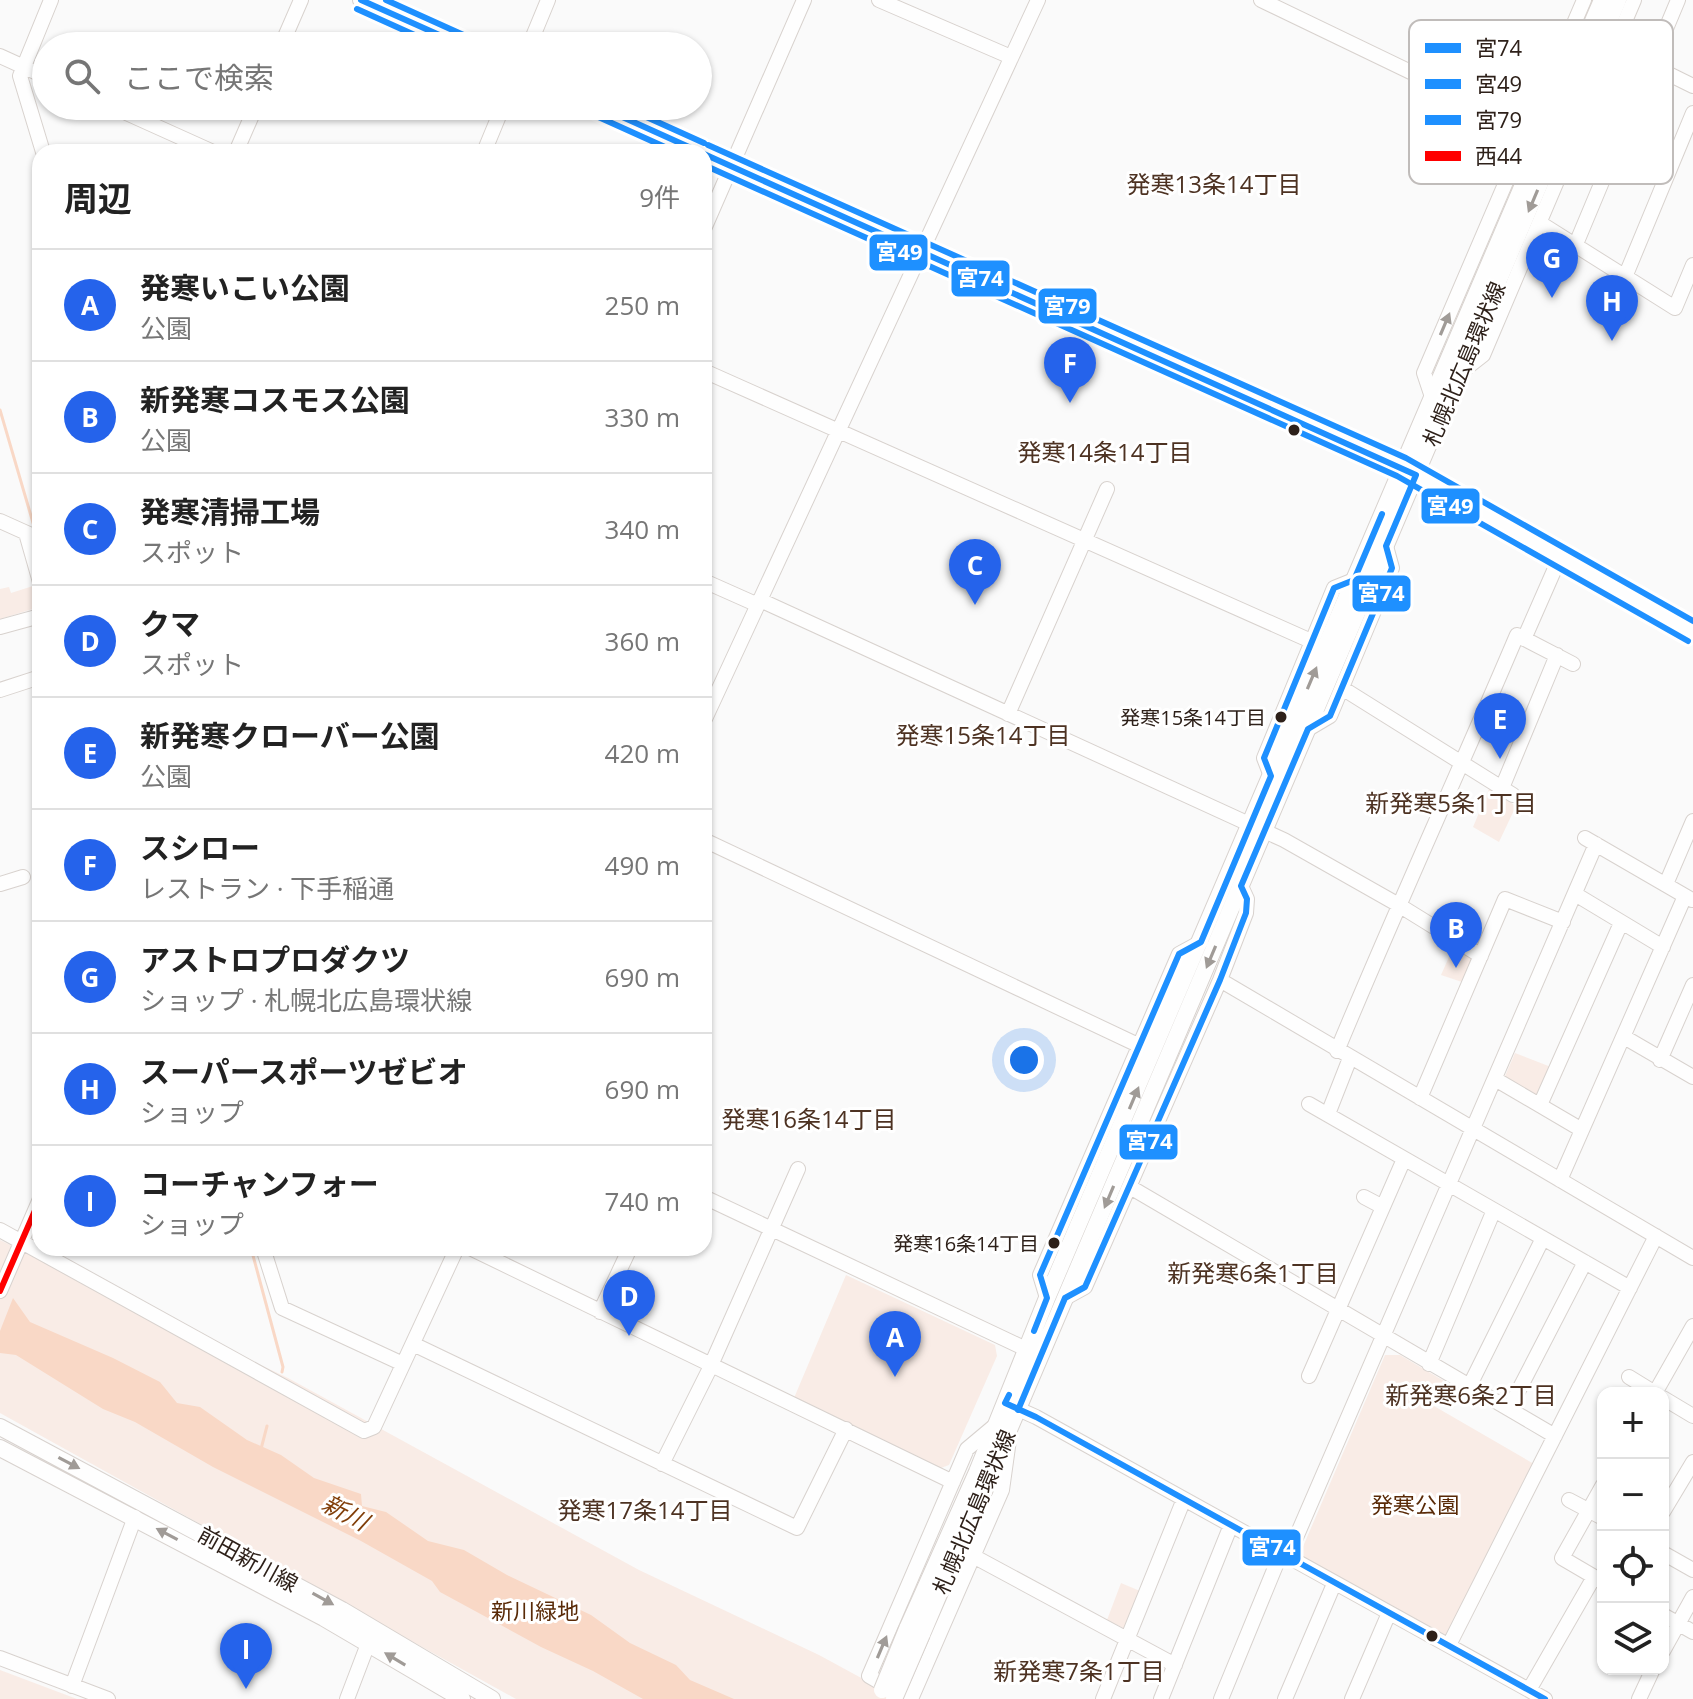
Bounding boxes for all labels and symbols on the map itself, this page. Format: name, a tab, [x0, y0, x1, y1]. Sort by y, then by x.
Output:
legend	[1409, 20, 1673, 184]
text: 宮74	[1475, 32, 1523, 62]
text: 宮49	[1475, 68, 1522, 98]
text: 宮79	[1475, 104, 1522, 134]
text: 西44	[1475, 140, 1523, 170]
district label: 発寒13条14丁目	[1127, 167, 1301, 200]
one-way arrow	[1526, 189, 1539, 213]
pin: G	[1526, 232, 1578, 298]
line badge: 宮49	[868, 233, 929, 272]
text: 宮49	[875, 236, 923, 266]
line badge: 宮74	[950, 259, 1011, 298]
text: 宮74	[956, 262, 1004, 292]
pin: H	[1586, 275, 1638, 341]
street label: 札幌北広島環状線	[1415, 277, 1511, 450]
line badge: 宮79	[1037, 287, 1098, 325]
text: 宮79	[1043, 290, 1091, 320]
one-way arrow	[1438, 312, 1451, 336]
pin: F	[1044, 337, 1096, 403]
unlabelled marker	[1286, 422, 1302, 438]
district label: 発寒14条14丁目	[1018, 435, 1192, 468]
line badge: 宮49	[1420, 487, 1481, 525]
text: 宮49	[1426, 490, 1474, 520]
pin: C	[949, 539, 1001, 605]
line badge: 宮74	[1351, 574, 1412, 613]
text: 宮74	[1357, 577, 1405, 607]
one-way arrow	[1306, 667, 1319, 690]
pin: E	[1474, 693, 1526, 759]
place label: 発寒15条14丁目	[1120, 704, 1266, 731]
marker: 発寒15条14丁目	[1273, 709, 1289, 725]
district label: 発寒15条14丁目	[896, 718, 1070, 751]
district label: 新発寒5条1丁目	[1365, 786, 1537, 819]
pin: B	[1430, 902, 1482, 968]
one-way arrow	[1204, 945, 1217, 969]
your location	[1004, 1040, 1044, 1080]
one-way arrow	[1127, 1086, 1140, 1110]
district label: 発寒16条14丁目	[722, 1102, 896, 1135]
line badge: 宮74	[1118, 1123, 1179, 1161]
text: 宮74	[1125, 1125, 1173, 1155]
one-way arrow	[1102, 1185, 1115, 1208]
place label: 発寒16条14丁目	[893, 1230, 1039, 1257]
marker: 発寒16条14丁目	[1046, 1235, 1062, 1251]
district label: 新発寒6条1丁目	[1167, 1256, 1339, 1289]
pin: D	[603, 1270, 655, 1336]
pin: A	[869, 1311, 921, 1377]
district label: 新発寒6条2丁目	[1385, 1378, 1557, 1411]
street label: 札幌北広島環状線	[925, 1425, 1021, 1598]
one-way arrow	[58, 1455, 80, 1469]
water label: 新川	[317, 1486, 377, 1539]
park label: 発寒公園	[1371, 1489, 1459, 1519]
district label: 発寒17条14丁目	[558, 1493, 732, 1526]
street label: 前田新川線	[193, 1518, 304, 1598]
one-way arrow	[155, 1527, 178, 1540]
line badge: 宮74	[1241, 1528, 1302, 1567]
text: 宮74	[1248, 1531, 1296, 1561]
one-way arrow	[311, 1593, 334, 1606]
park label: 新川緑地	[491, 1595, 579, 1625]
pin: I	[220, 1623, 272, 1689]
unlabelled marker	[1424, 1628, 1440, 1644]
one-way arrow	[876, 1635, 889, 1659]
one-way arrow	[384, 1652, 406, 1666]
district label: 新発寒7条1丁目	[993, 1654, 1165, 1687]

